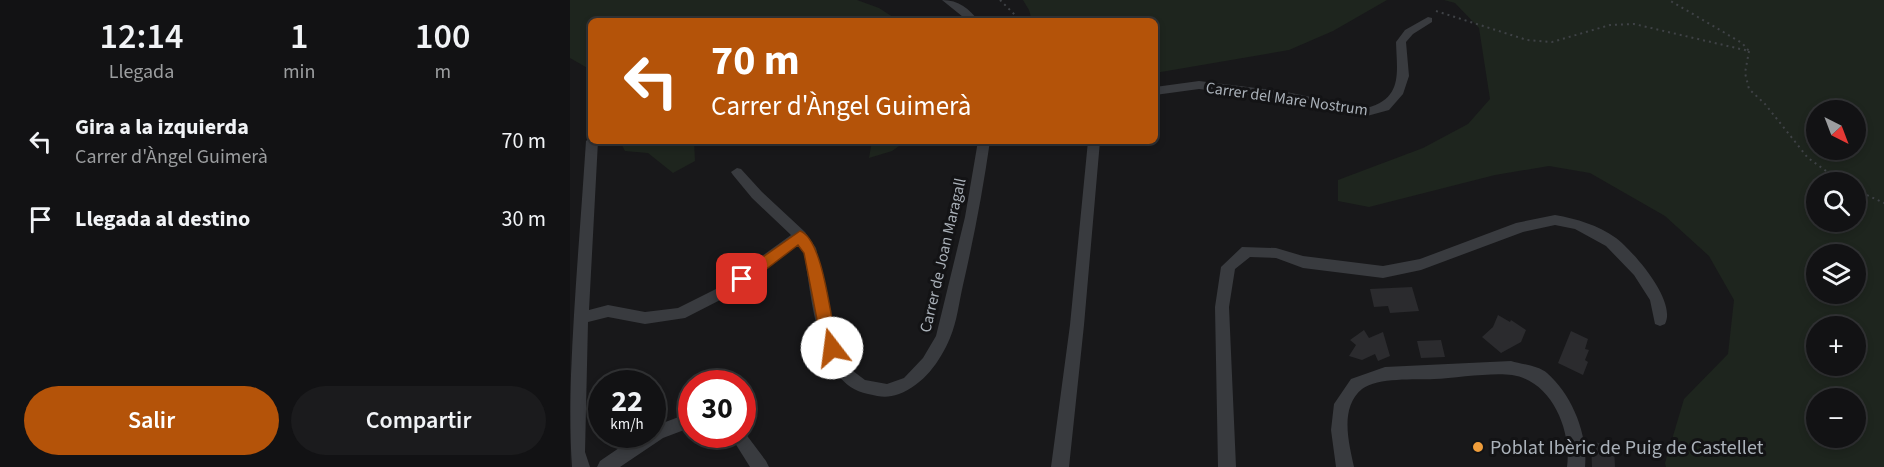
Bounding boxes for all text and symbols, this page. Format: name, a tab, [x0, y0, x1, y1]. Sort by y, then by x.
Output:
text: 12:14	[100, 11, 183, 62]
text: 1	[290, 11, 308, 62]
text: 100	[415, 11, 470, 62]
text: 70 m	[711, 31, 800, 91]
icon: left	[612, 42, 690, 120]
text: Llegada	[109, 58, 174, 86]
text: min	[283, 58, 315, 86]
text: m	[434, 58, 451, 86]
street label: Carrer del Mare Nostrum	[1204, 77, 1369, 121]
text: Carrer d'Àngel Guimerà	[711, 87, 971, 126]
north arrow	[1806, 100, 1866, 160]
map controls	[1806, 100, 1866, 448]
text: Gira a la izquierda	[75, 111, 249, 143]
icon: left	[24, 125, 57, 158]
text: 70 m	[501, 125, 546, 157]
text: Carrer d'Àngel Guimerà	[75, 143, 268, 171]
button: search	[1806, 172, 1866, 232]
street label: Carrer de Joan Maragall	[914, 176, 971, 335]
icon: arrive	[24, 203, 57, 236]
text: Llegada al destino	[75, 203, 250, 235]
text: 30 m	[501, 203, 546, 235]
button: layers	[1806, 244, 1866, 304]
pin	[716, 253, 767, 304]
icon: arrive	[725, 262, 758, 295]
position arrow	[800, 316, 864, 380]
button: +	[1806, 316, 1866, 376]
speed limit sign: 30	[678, 370, 756, 448]
text: 22	[611, 380, 643, 423]
button: Salir	[24, 386, 279, 455]
button: Compartir	[291, 386, 546, 455]
button: −	[1806, 388, 1866, 448]
text: km/h	[610, 414, 644, 435]
place label: Poblat Ibèric de Puig de Castellet	[1490, 434, 1764, 462]
marker: Poblat Ibèric de Puig de Castellet	[1471, 440, 1485, 454]

